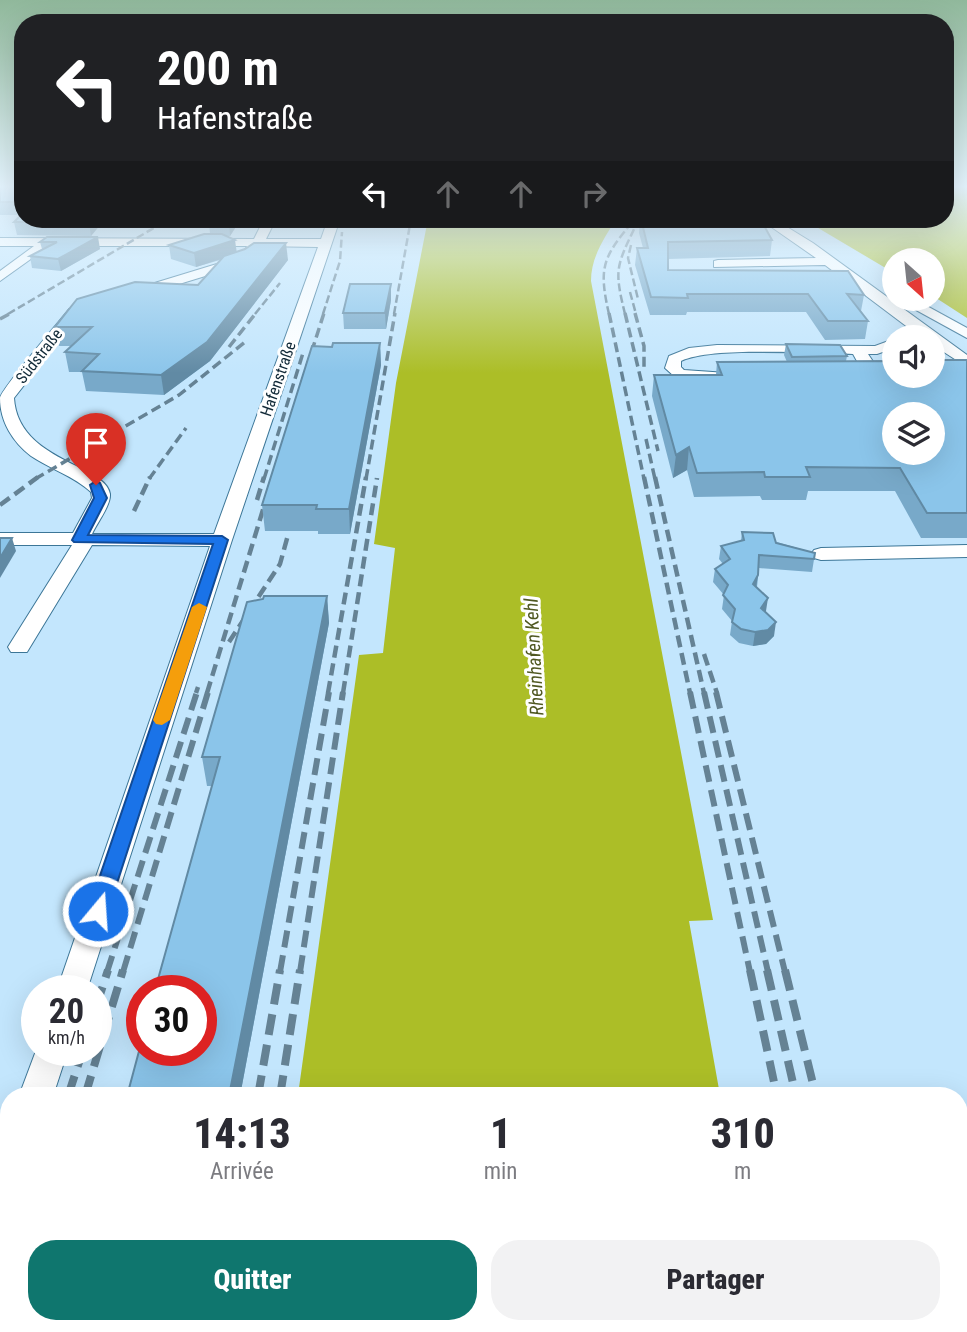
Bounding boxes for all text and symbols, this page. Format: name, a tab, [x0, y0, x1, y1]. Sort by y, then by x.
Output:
text: 200 m	[157, 40, 279, 97]
icon: left	[42, 42, 133, 133]
text: Hafenstraße	[157, 99, 313, 137]
icon: left	[356, 175, 394, 213]
icon: ahead	[429, 175, 467, 213]
icon: ahead	[502, 175, 540, 213]
icon: right	[575, 175, 613, 213]
north arrow	[882, 248, 945, 312]
map controls	[882, 248, 945, 465]
street label: Südstraße	[12, 325, 66, 387]
button: sound	[882, 325, 945, 388]
street label: Hafenstraße	[256, 339, 300, 419]
button: layers	[882, 402, 945, 465]
pin	[66, 413, 126, 485]
icon: arrive	[77, 424, 115, 462]
water label: Rheinhafen Kehl	[519, 597, 549, 716]
position arrow	[61, 874, 135, 948]
speed limit sign: 30	[126, 975, 217, 1066]
text: 20	[49, 991, 84, 1032]
text: km/h	[48, 1027, 85, 1048]
text: 14:13	[193, 1109, 290, 1158]
text: 1	[490, 1109, 511, 1158]
text: 310	[711, 1109, 775, 1158]
text: Arrivée	[210, 1158, 274, 1185]
text: min	[484, 1158, 517, 1185]
text: m	[734, 1158, 751, 1185]
button: Quitter	[28, 1240, 477, 1320]
button: Partager	[491, 1240, 940, 1320]

